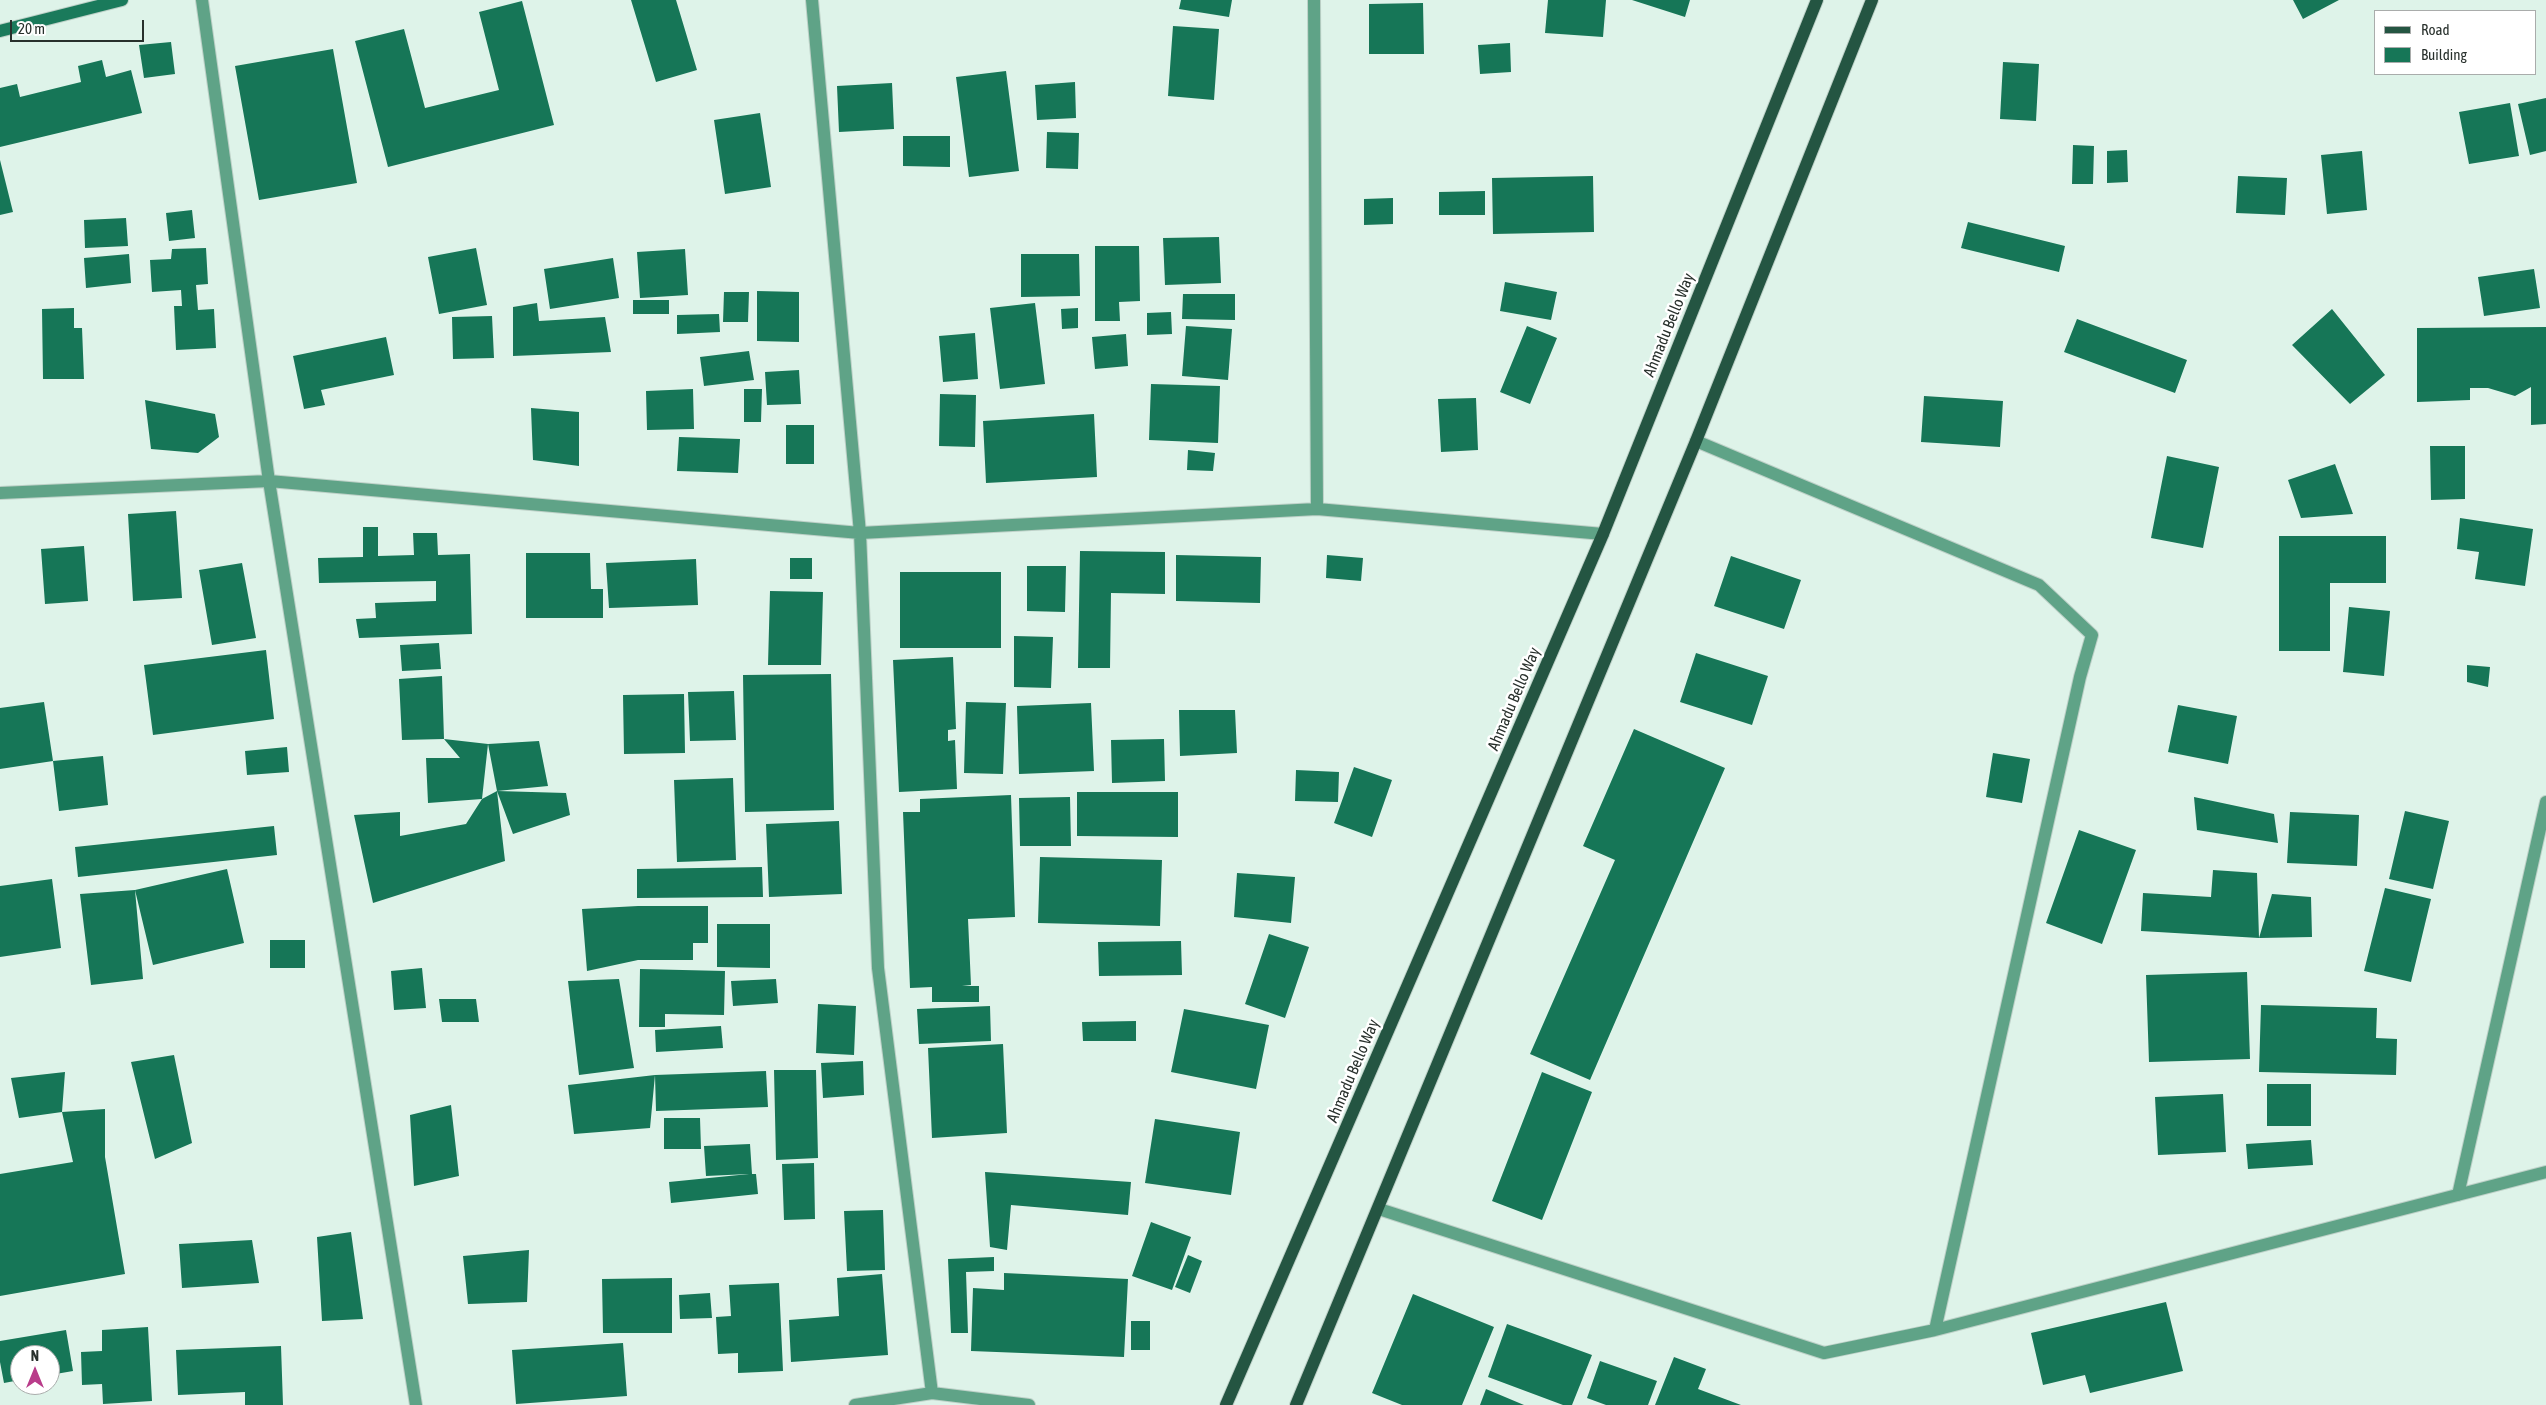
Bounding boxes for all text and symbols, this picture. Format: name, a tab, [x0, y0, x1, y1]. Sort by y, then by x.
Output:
scale bar	[12, 10, 146, 42]
legend	[2374, 10, 2536, 75]
text: 20 m	[18, 20, 45, 37]
text: Road	[2421, 21, 2450, 38]
text: Building	[2421, 46, 2467, 63]
street label: Ahmadu Bello Way	[1639, 270, 1699, 380]
street label: Ahmadu Bello Way	[1484, 645, 1544, 753]
street label: Ahmadu Bello Way	[1323, 1017, 1383, 1125]
north arrow	[10, 1345, 60, 1395]
text: N	[31, 1348, 39, 1364]

